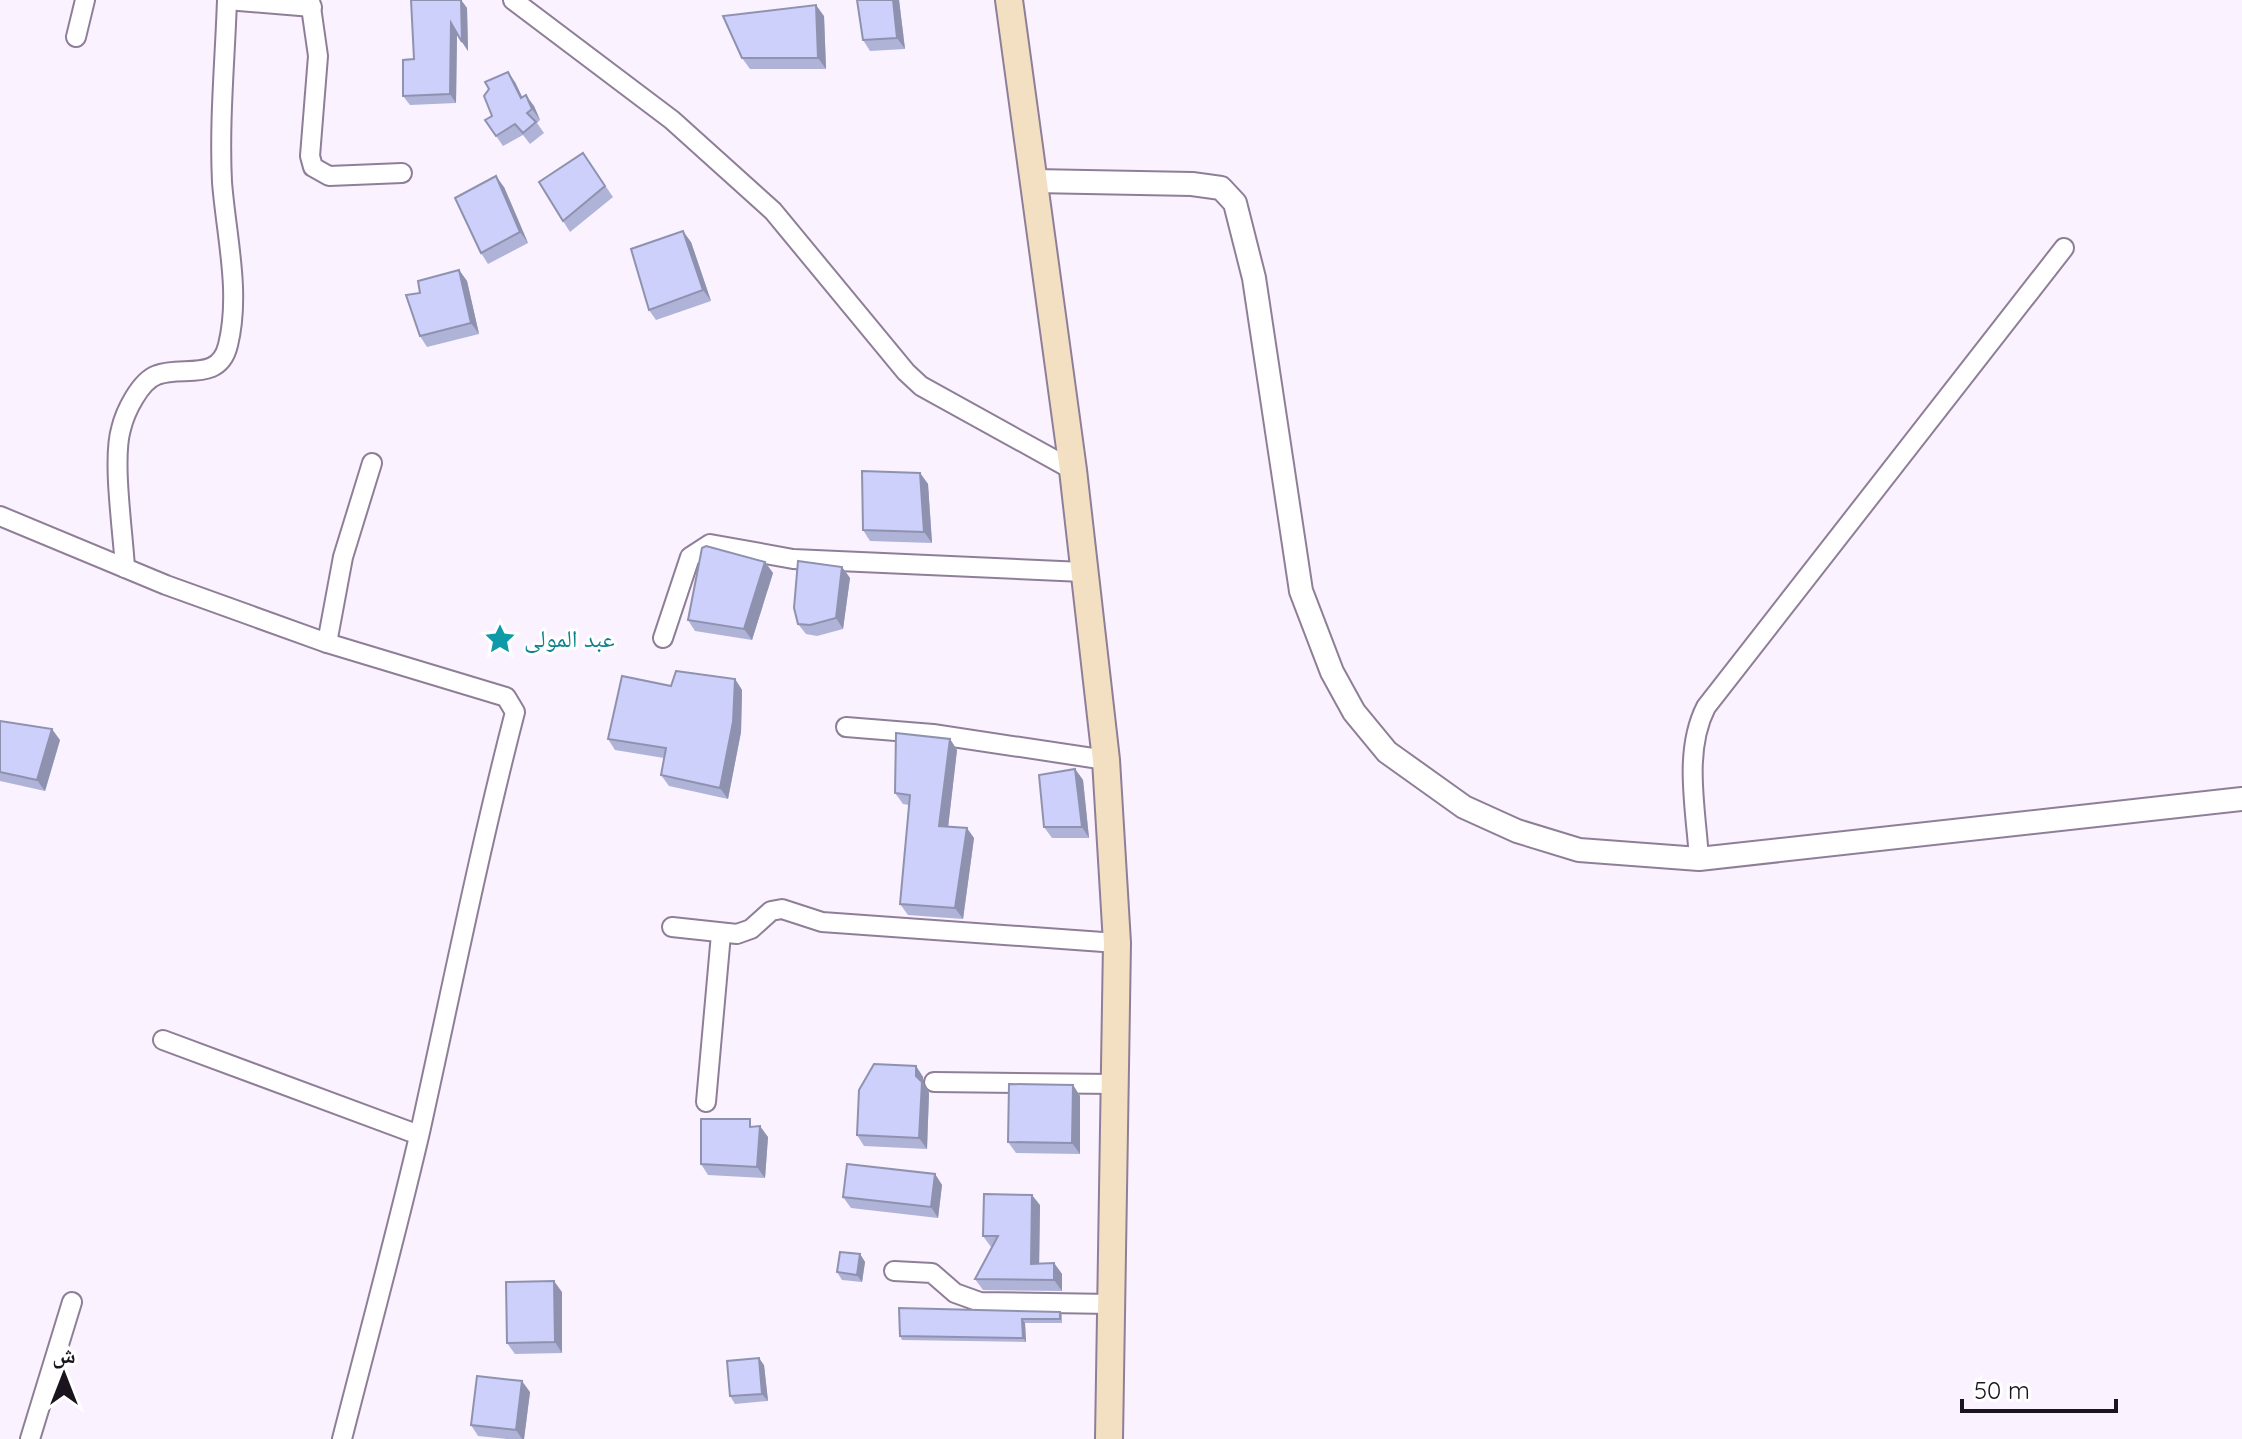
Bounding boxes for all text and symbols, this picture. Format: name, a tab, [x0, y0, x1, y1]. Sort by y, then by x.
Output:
place icon: عبد المولى	[483, 622, 517, 656]
place label: عبد المولى	[524, 623, 615, 653]
north arrow	[24, 1335, 104, 1415]
text: ش	[52, 1341, 76, 1369]
scale bar	[1962, 1363, 2116, 1413]
text: 50 m	[1974, 1375, 2030, 1405]

